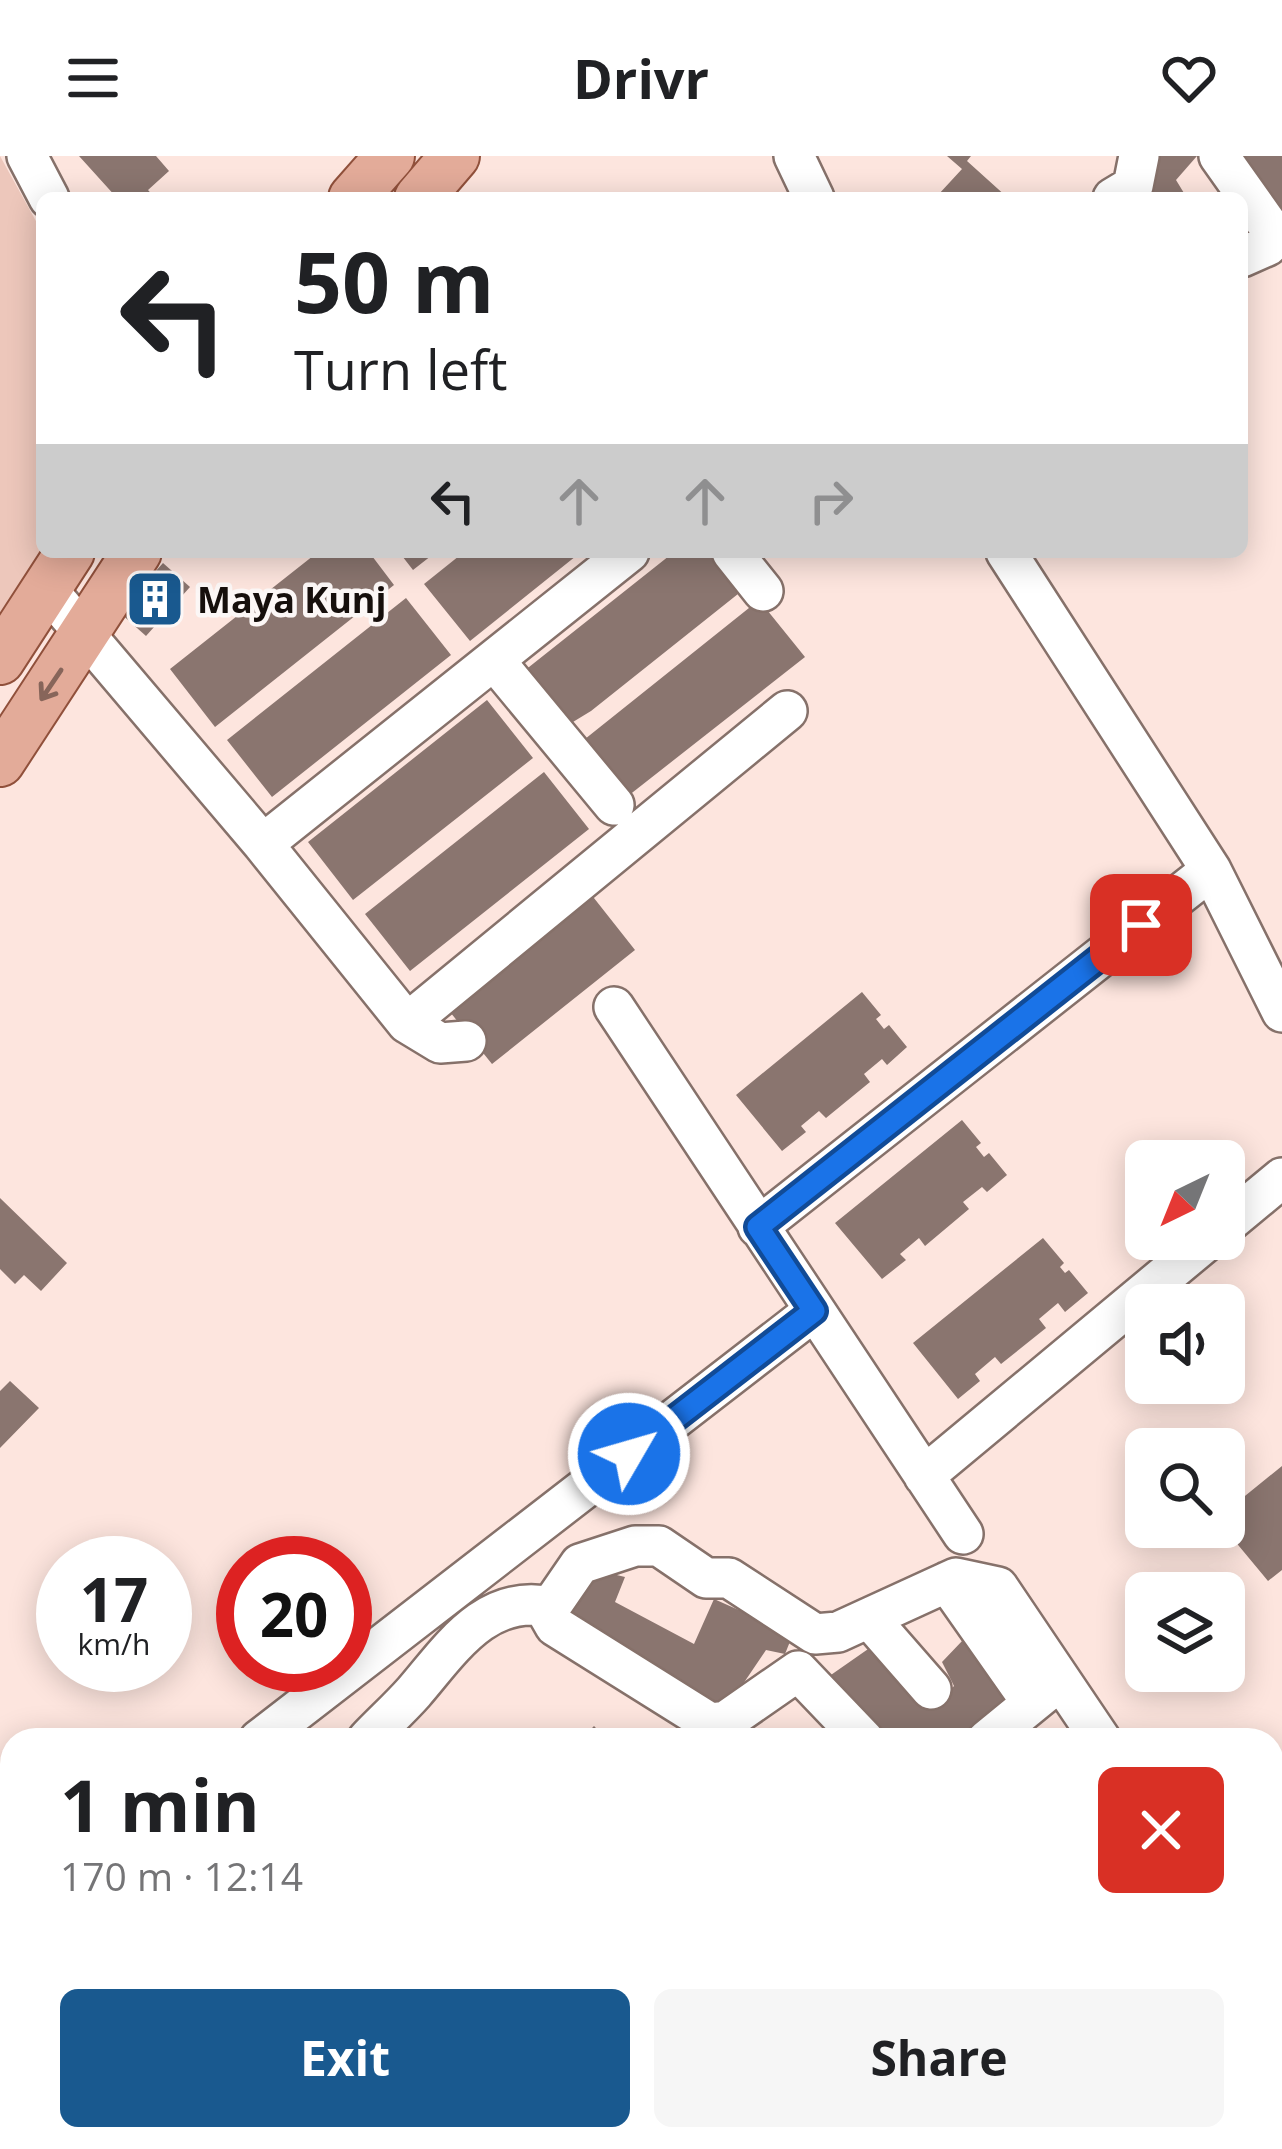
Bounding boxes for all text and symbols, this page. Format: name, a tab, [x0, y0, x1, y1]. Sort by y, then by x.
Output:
text: Drivr	[573, 41, 709, 115]
icon: menu	[60, 45, 126, 111]
icon: heart	[1156, 45, 1222, 111]
text: 50 m	[294, 223, 494, 338]
icon: left	[96, 240, 252, 396]
text: Turn left	[294, 332, 507, 406]
icon: left	[420, 468, 486, 534]
icon: ahead	[546, 468, 612, 534]
icon: ahead	[672, 468, 738, 534]
icon: right	[798, 468, 864, 534]
building icon: Maya Kunj	[124, 568, 186, 630]
place label: Maya Kunj	[197, 575, 386, 624]
one-way arrow	[39, 668, 64, 702]
pin	[1090, 874, 1192, 976]
icon: arrive	[1108, 892, 1174, 958]
north arrow	[1125, 1140, 1245, 1260]
map controls	[1125, 1140, 1245, 1692]
button: sound	[1125, 1284, 1245, 1404]
position arrow	[566, 1391, 692, 1517]
button: search	[1125, 1428, 1245, 1548]
speed limit sign: 20	[216, 1536, 372, 1692]
text: 17	[80, 1558, 148, 1640]
button: layers	[1125, 1572, 1245, 1692]
text: km/h	[78, 1623, 150, 1664]
text: 1 min	[60, 1755, 260, 1853]
button: close	[1098, 1767, 1224, 1893]
text: 170 m · 12:14	[60, 1849, 303, 1902]
button: Exit	[60, 1989, 630, 2127]
button: Share	[654, 1989, 1224, 2127]

